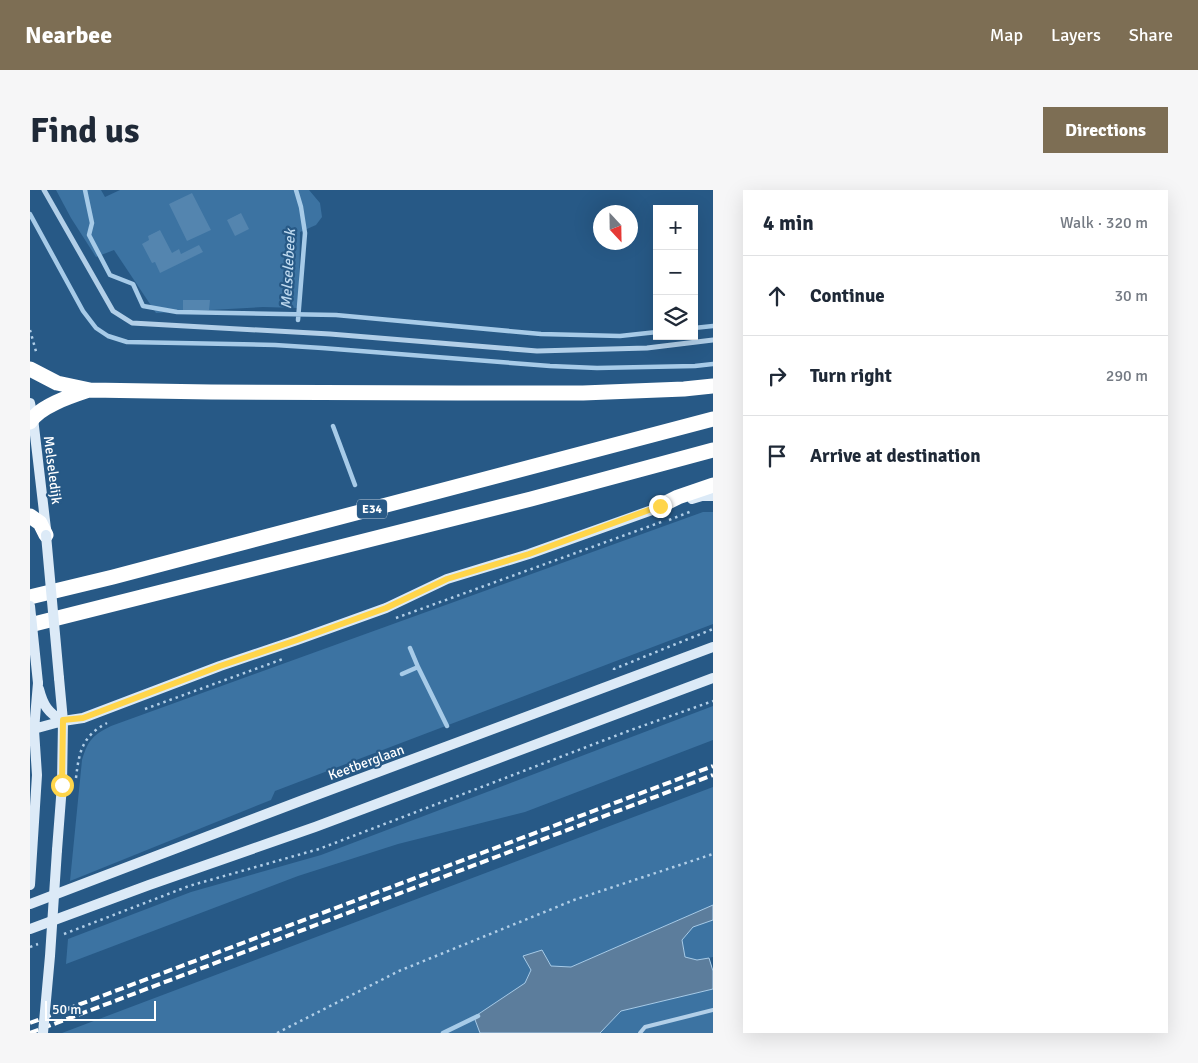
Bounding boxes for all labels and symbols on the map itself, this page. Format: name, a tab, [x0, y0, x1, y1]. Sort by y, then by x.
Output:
north arrow	[593, 205, 638, 250]
water label: Melselebeek	[277, 227, 299, 310]
street label: Melseledijk	[40, 435, 65, 505]
route end	[649, 495, 672, 518]
road number: E34	[357, 500, 387, 518]
street label: Keetberglaan	[326, 741, 407, 784]
route start	[51, 774, 74, 797]
scale bar	[45, 998, 156, 1021]

